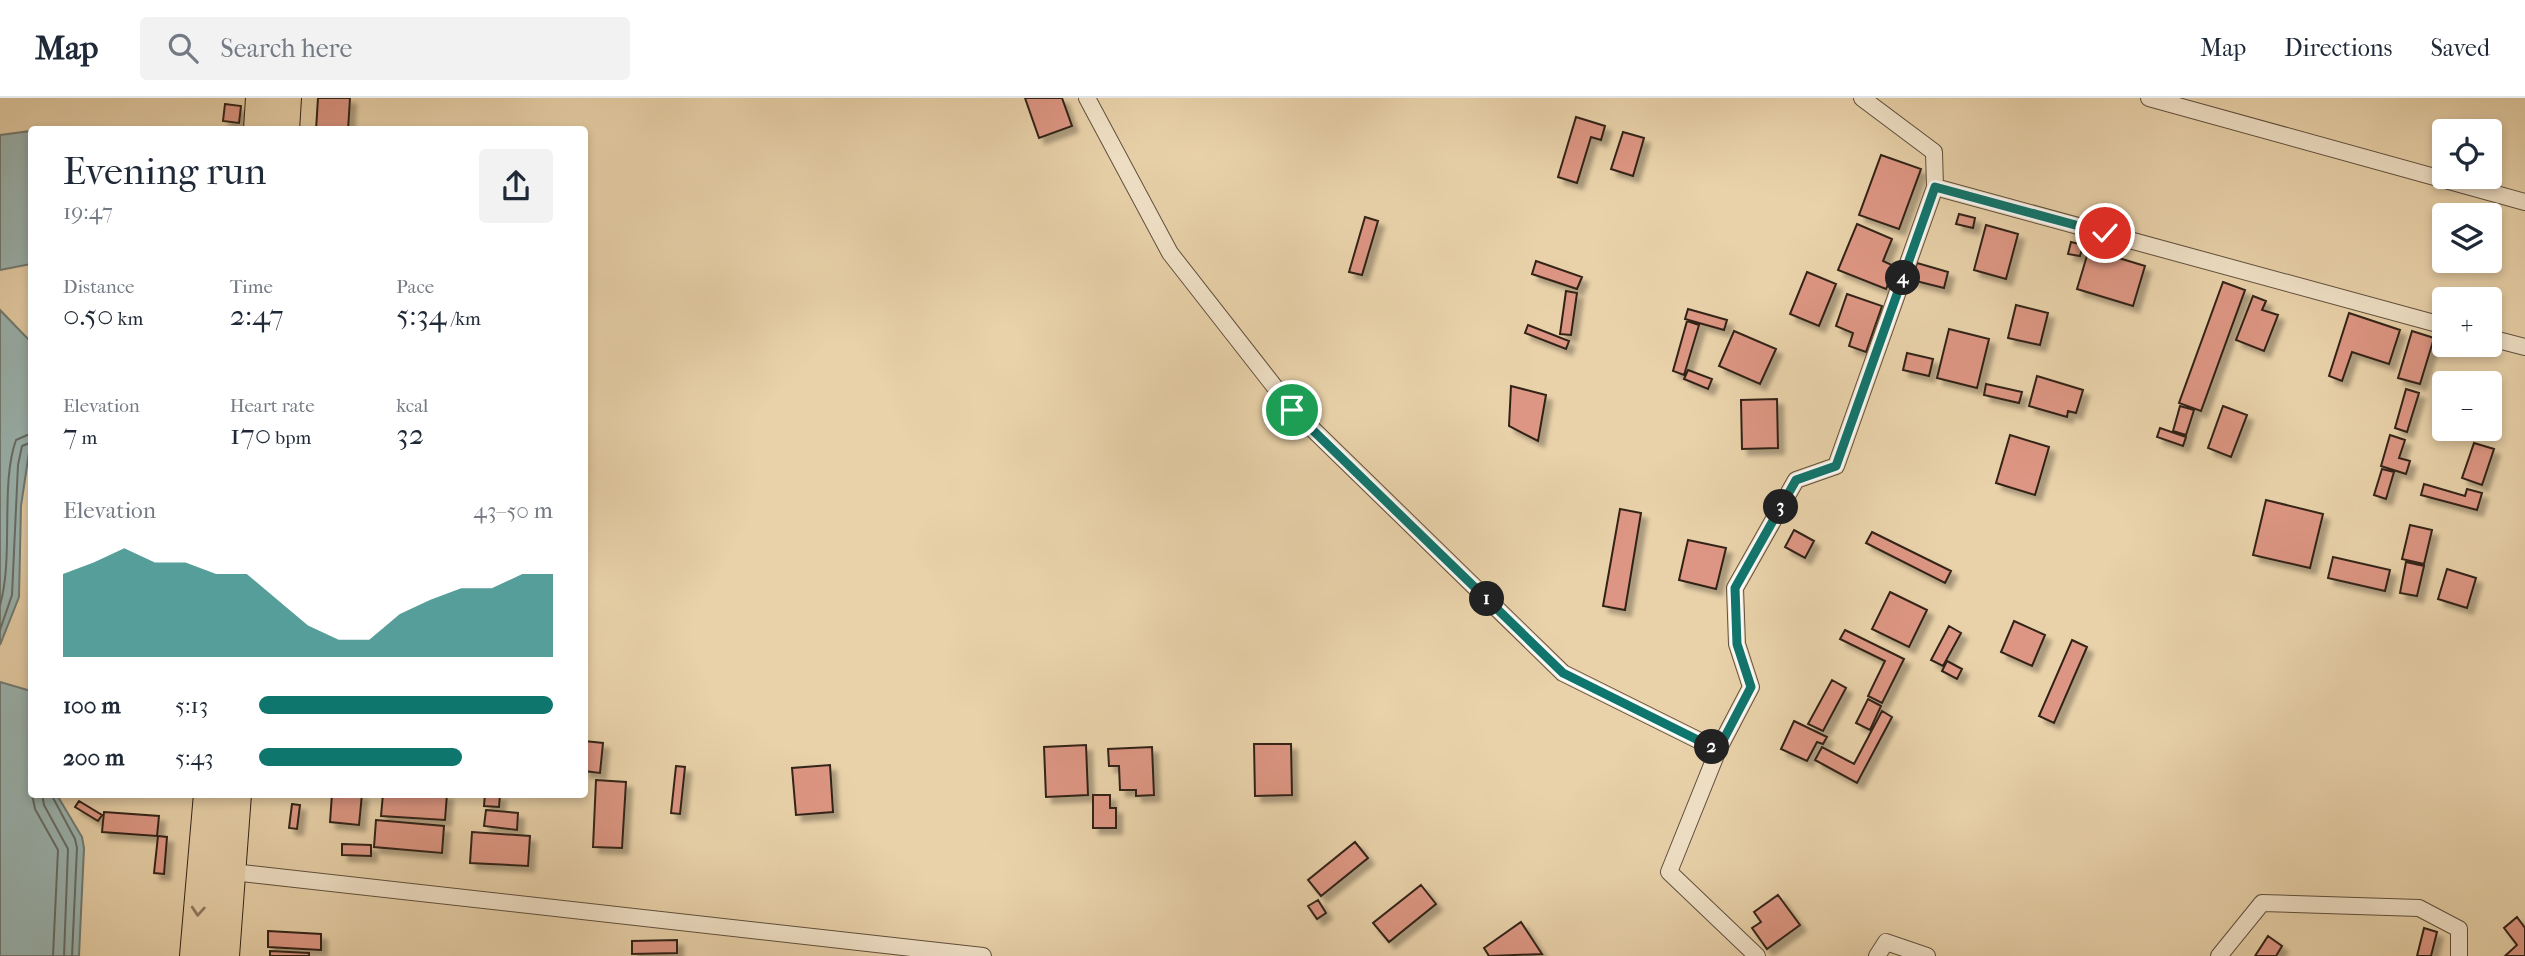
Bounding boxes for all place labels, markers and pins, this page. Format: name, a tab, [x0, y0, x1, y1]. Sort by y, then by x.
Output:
pin	[2075, 203, 2135, 263]
pin: 4	[1885, 260, 1920, 296]
pin	[1262, 380, 1322, 440]
pin: 3	[1764, 490, 1798, 524]
pin: 1	[1470, 582, 1504, 616]
pin: 2	[1694, 730, 1730, 764]

